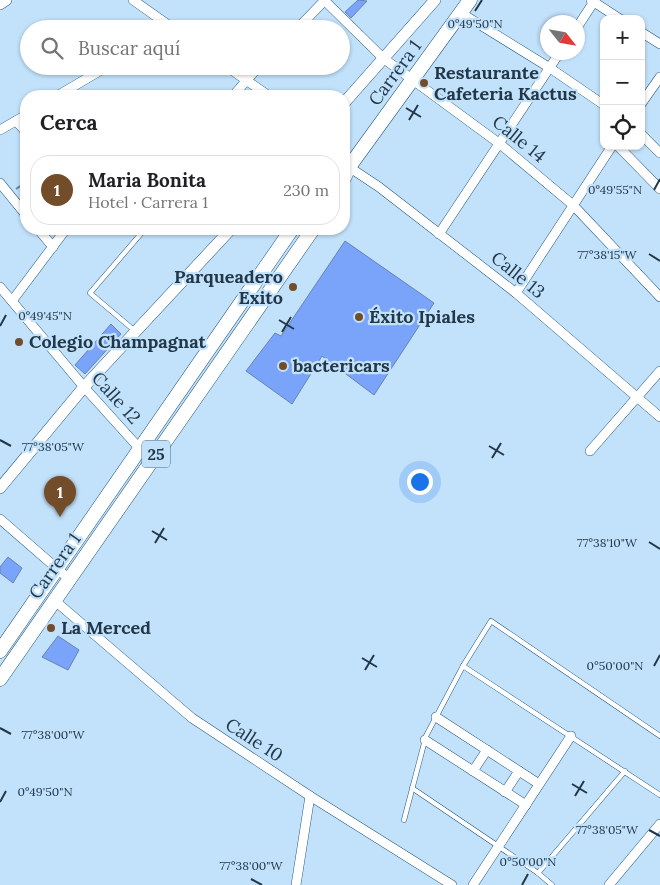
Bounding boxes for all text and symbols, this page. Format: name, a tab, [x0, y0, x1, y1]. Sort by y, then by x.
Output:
north arrow	[540, 15, 585, 60]
map controls	[600, 15, 645, 150]
button: +	[600, 15, 645, 60]
text: 0°49'50"N	[447, 16, 503, 31]
search box	[20, 20, 350, 75]
icon: search	[38, 34, 66, 62]
street label: Carrera 1	[363, 35, 426, 110]
text: Buscar aquí	[78, 36, 180, 60]
button: −	[600, 60, 645, 105]
place label: Restaurante Cafeteria Kactus	[434, 61, 577, 105]
marker: Restaurante Cafeteria Kactus	[418, 77, 430, 89]
button: locate	[600, 105, 645, 150]
text: Cerca	[40, 109, 98, 136]
street label: Calle 14	[488, 110, 551, 167]
text: Maria Bonita	[88, 168, 206, 192]
text: 1	[54, 180, 60, 200]
text: 230 m	[283, 180, 329, 200]
text: 0°49'55"N	[588, 182, 642, 197]
text: Hotel · Carrera 1	[88, 192, 208, 212]
street label: Calle 13	[487, 246, 550, 303]
text: 77°38'15"W	[578, 247, 637, 262]
place label: Parqueadero Exito	[174, 265, 283, 309]
marker: Parqueadero Exito	[287, 281, 299, 293]
place label: Éxito Ipiales	[369, 305, 475, 328]
text: 0°49'45"N	[18, 308, 72, 323]
marker: Éxito Ipiales	[353, 311, 365, 323]
place label: Colegio Champagnat	[29, 330, 207, 353]
marker: Colegio Champagnat	[13, 336, 25, 348]
place label: bactericars	[292, 354, 390, 377]
marker: bactericars	[277, 360, 289, 372]
street label: Calle 12	[87, 367, 146, 429]
text: 77°38'05"W	[22, 439, 85, 454]
road number: 25	[142, 440, 170, 468]
your location	[407, 469, 433, 495]
pin: 1	[44, 476, 76, 517]
street label: Carrera 1	[24, 528, 86, 603]
text: 77°38'10"W	[577, 535, 638, 550]
place label: La Merced	[61, 616, 151, 639]
marker: La Merced	[45, 622, 57, 634]
text: 0°50'00"N	[586, 658, 644, 673]
street label: Calle 10	[221, 713, 287, 767]
text: 77°38'00"W	[22, 727, 85, 742]
text: 0°49'50"N	[17, 784, 73, 799]
text: 77°38'05"W	[576, 822, 639, 837]
text: 0°50'00"N	[499, 854, 557, 869]
text: 77°38'00"W	[220, 858, 283, 873]

